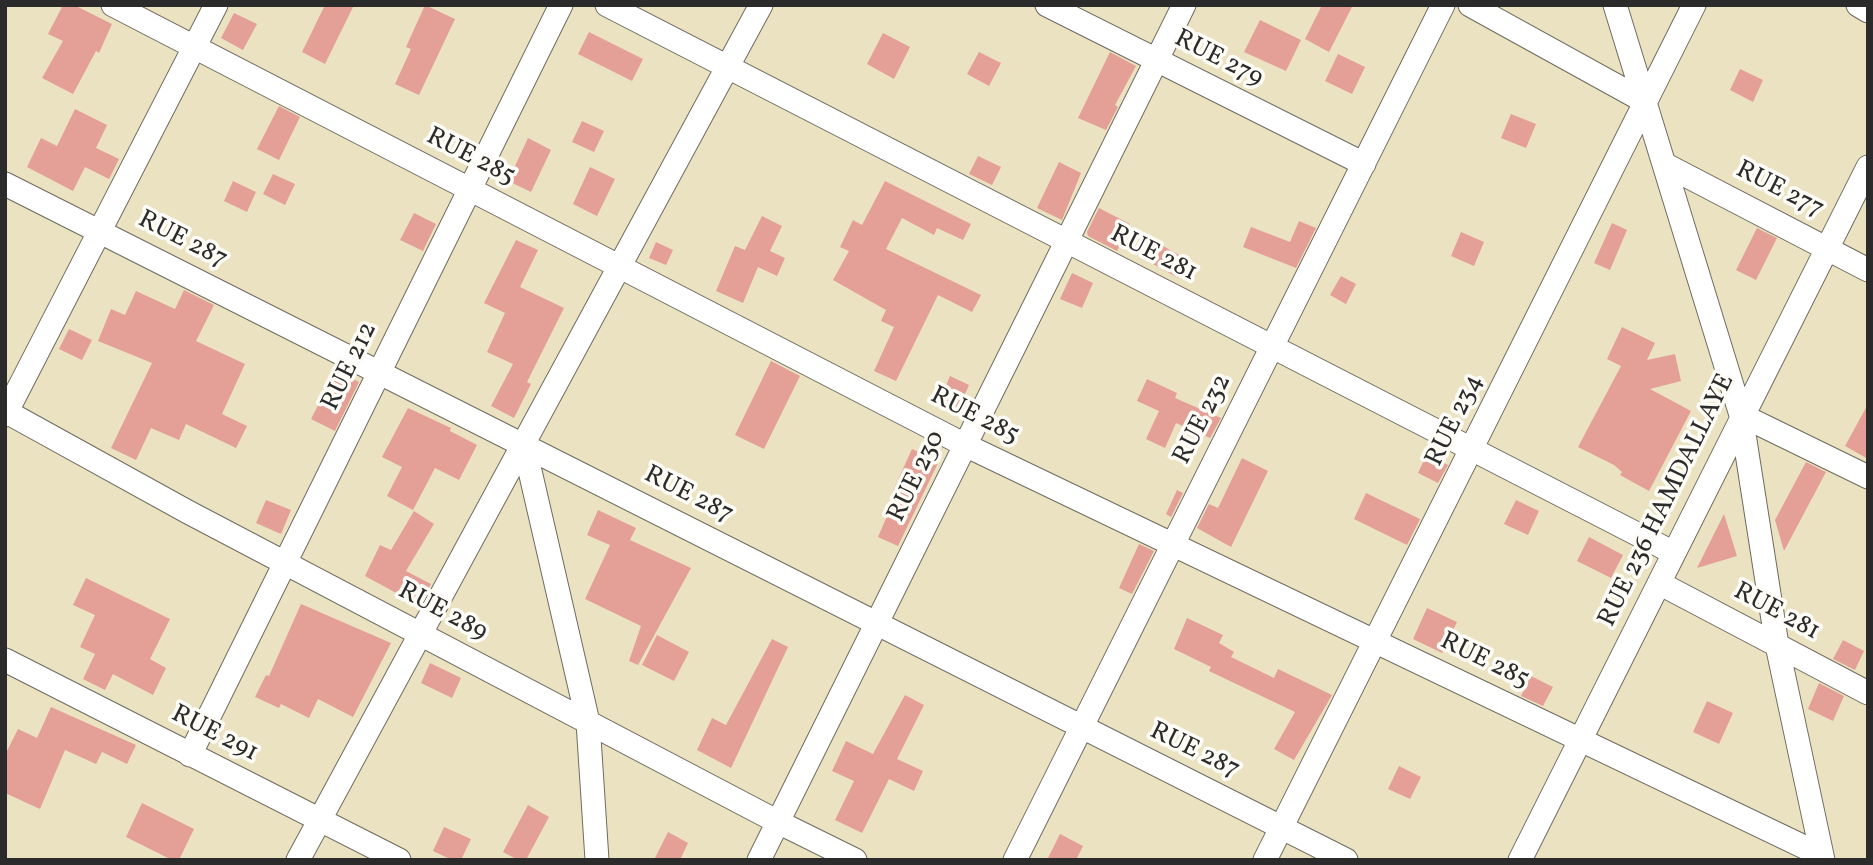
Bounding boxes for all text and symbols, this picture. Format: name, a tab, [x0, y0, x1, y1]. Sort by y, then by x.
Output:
street label: RUE 279	[1168, 24, 1268, 96]
street label: RUE 285	[420, 122, 520, 194]
street label: RUE 277	[1730, 156, 1828, 226]
street label: RUE 287	[132, 205, 232, 277]
street label: RUE 281	[1104, 220, 1202, 290]
street label: RUE 212	[316, 318, 386, 416]
street label: RUE 232	[1168, 370, 1240, 470]
street label: RUE 234	[1420, 370, 1492, 472]
street label: RUE 236 HAMDALLAYE	[1593, 370, 1743, 632]
street label: RUE 285	[924, 381, 1024, 453]
street label: RUE 230	[883, 426, 953, 528]
street label: RUE 287	[638, 460, 738, 532]
street label: RUE 289	[392, 576, 492, 650]
street label: RUE 281	[1727, 577, 1825, 649]
street label: RUE 285	[1434, 627, 1534, 697]
street label: RUE 291	[165, 700, 263, 770]
street label: RUE 287	[1144, 717, 1244, 787]

